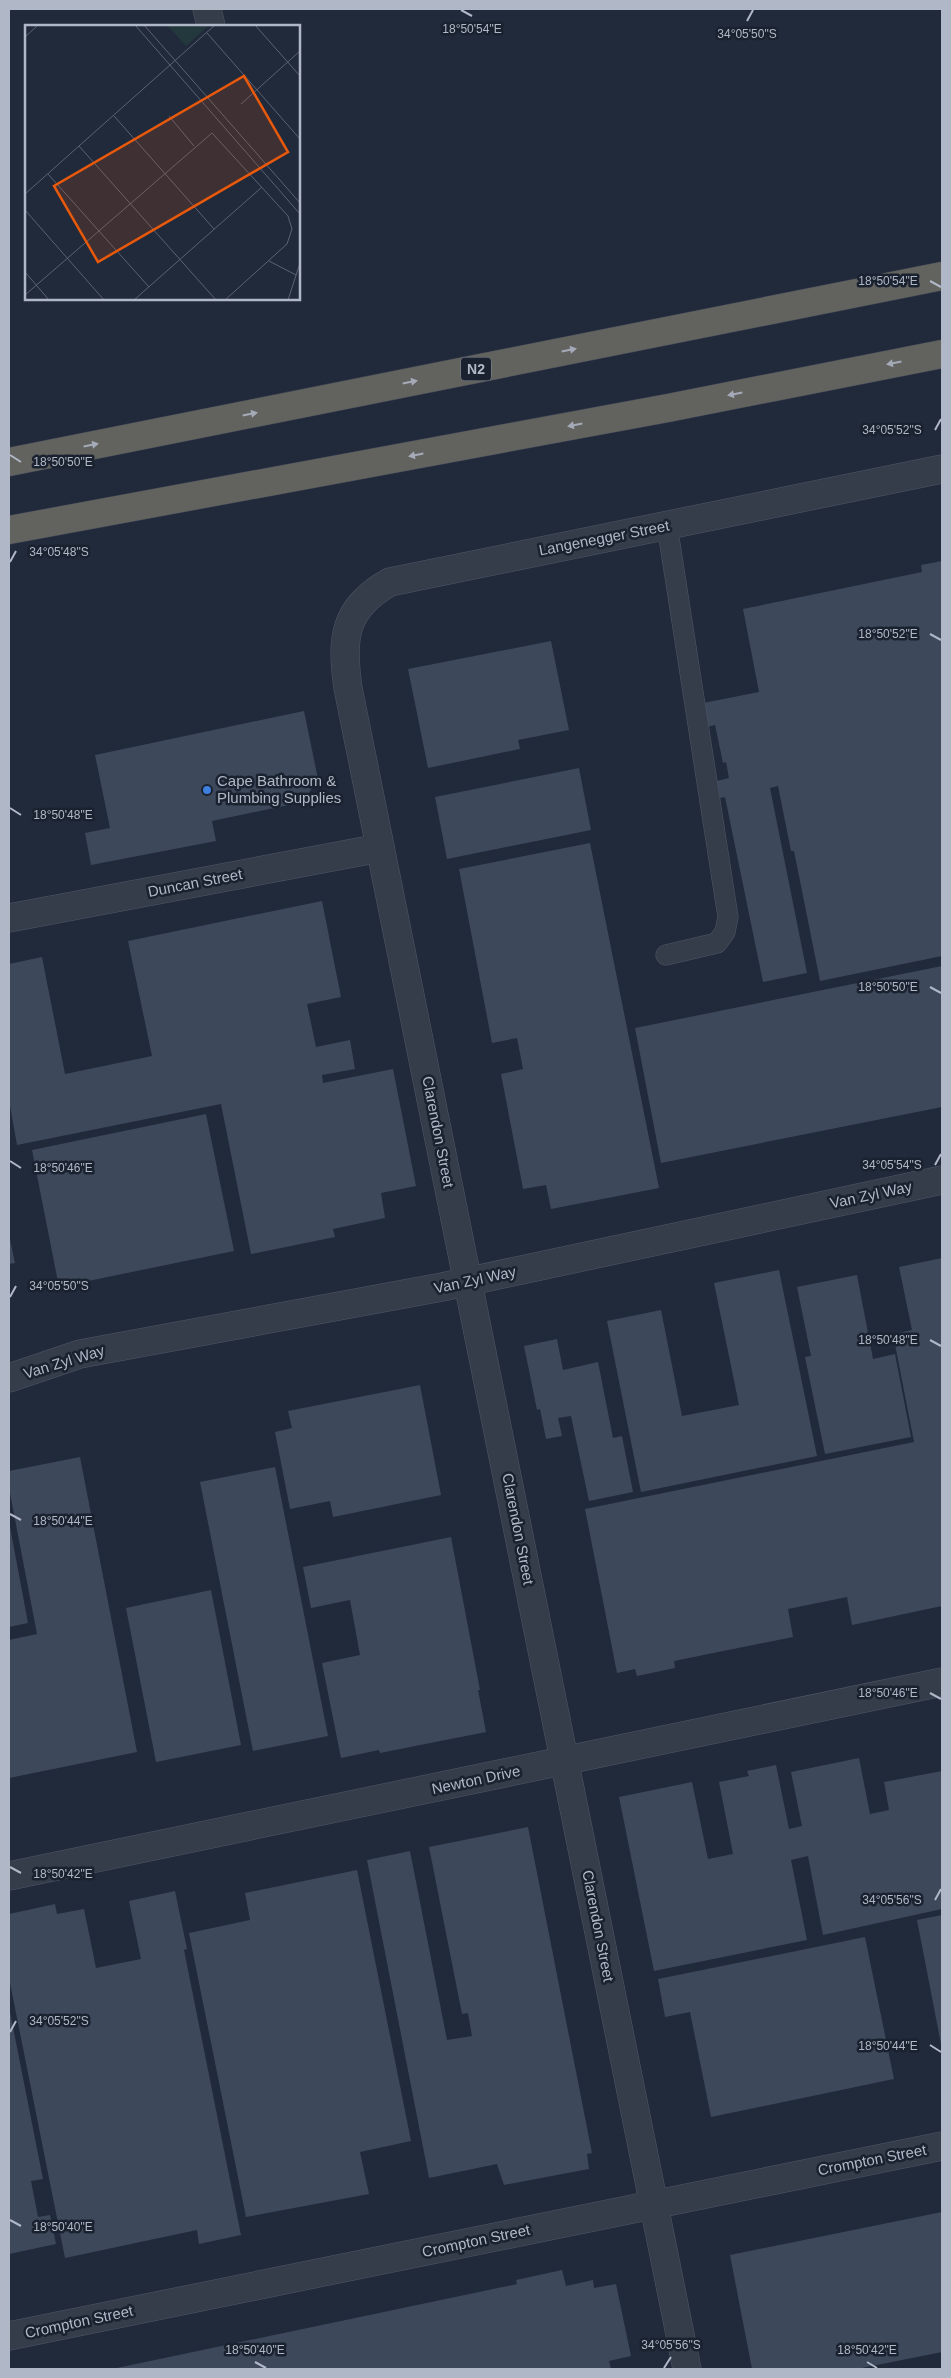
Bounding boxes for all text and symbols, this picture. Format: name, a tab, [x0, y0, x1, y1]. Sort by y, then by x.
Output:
text: 18°50'54"E	[442, 22, 502, 36]
inset map	[25, 25, 300, 300]
text: 34°05'50"S	[717, 27, 777, 41]
text: 18°50'54"E	[858, 274, 918, 288]
one-way arrow	[561, 346, 577, 354]
road number: N2	[461, 358, 491, 380]
one-way arrow	[887, 359, 902, 367]
one-way arrow	[402, 378, 417, 386]
one-way arrow	[727, 391, 743, 399]
one-way arrow	[243, 409, 259, 417]
one-way arrow	[567, 421, 583, 429]
text: 34°05'52"S	[862, 423, 922, 437]
one-way arrow	[83, 441, 99, 449]
one-way arrow	[407, 451, 423, 459]
text: 18°50'50"E	[33, 455, 93, 469]
street label: Langenegger Street	[537, 516, 671, 559]
text: 34°05'48"S	[29, 545, 89, 559]
text: 18°50'52"E	[858, 627, 918, 641]
place label: Cape Bathroom & Plumbing Supplies	[217, 772, 341, 806]
marker: Cape Bathroom & Plumbing Supplies	[201, 784, 213, 796]
text: 18°50'48"E	[33, 808, 93, 822]
street label: Duncan Street	[146, 865, 244, 900]
text: 18°50'50"E	[858, 980, 918, 994]
street label: Clarendon Street	[419, 1075, 458, 1190]
text: 34°05'54"S	[862, 1158, 922, 1172]
text: 18°50'46"E	[33, 1161, 93, 1175]
street label: Van Zyl Way	[828, 1177, 914, 1211]
street label: Van Zyl Way	[432, 1262, 518, 1296]
text: 34°05'50"S	[29, 1279, 89, 1293]
text: 18°50'48"E	[858, 1333, 918, 1347]
street label: Van Zyl Way	[22, 1341, 107, 1382]
street label: Clarendon Street	[499, 1472, 538, 1587]
text: 18°50'44"E	[33, 1514, 93, 1528]
text: 18°50'46"E	[858, 1686, 918, 1700]
street label: Newton Drive	[430, 1762, 522, 1797]
text: 18°50'42"E	[33, 1867, 93, 1881]
street label: Clarendon Street	[579, 1869, 618, 1984]
text: 34°05'56"S	[862, 1893, 922, 1907]
text: 34°05'52"S	[29, 2014, 89, 2028]
text: 18°50'44"E	[858, 2039, 918, 2053]
street label: Crompton Street	[816, 2141, 928, 2178]
text: 18°50'40"E	[33, 2220, 93, 2234]
street label: Crompton Street	[420, 2221, 532, 2260]
street label: Crompton Street	[23, 2302, 135, 2341]
text: 34°05'56"S	[641, 2338, 701, 2352]
text: 18°50'40"E	[225, 2343, 285, 2357]
text: 18°50'42"E	[837, 2343, 897, 2357]

